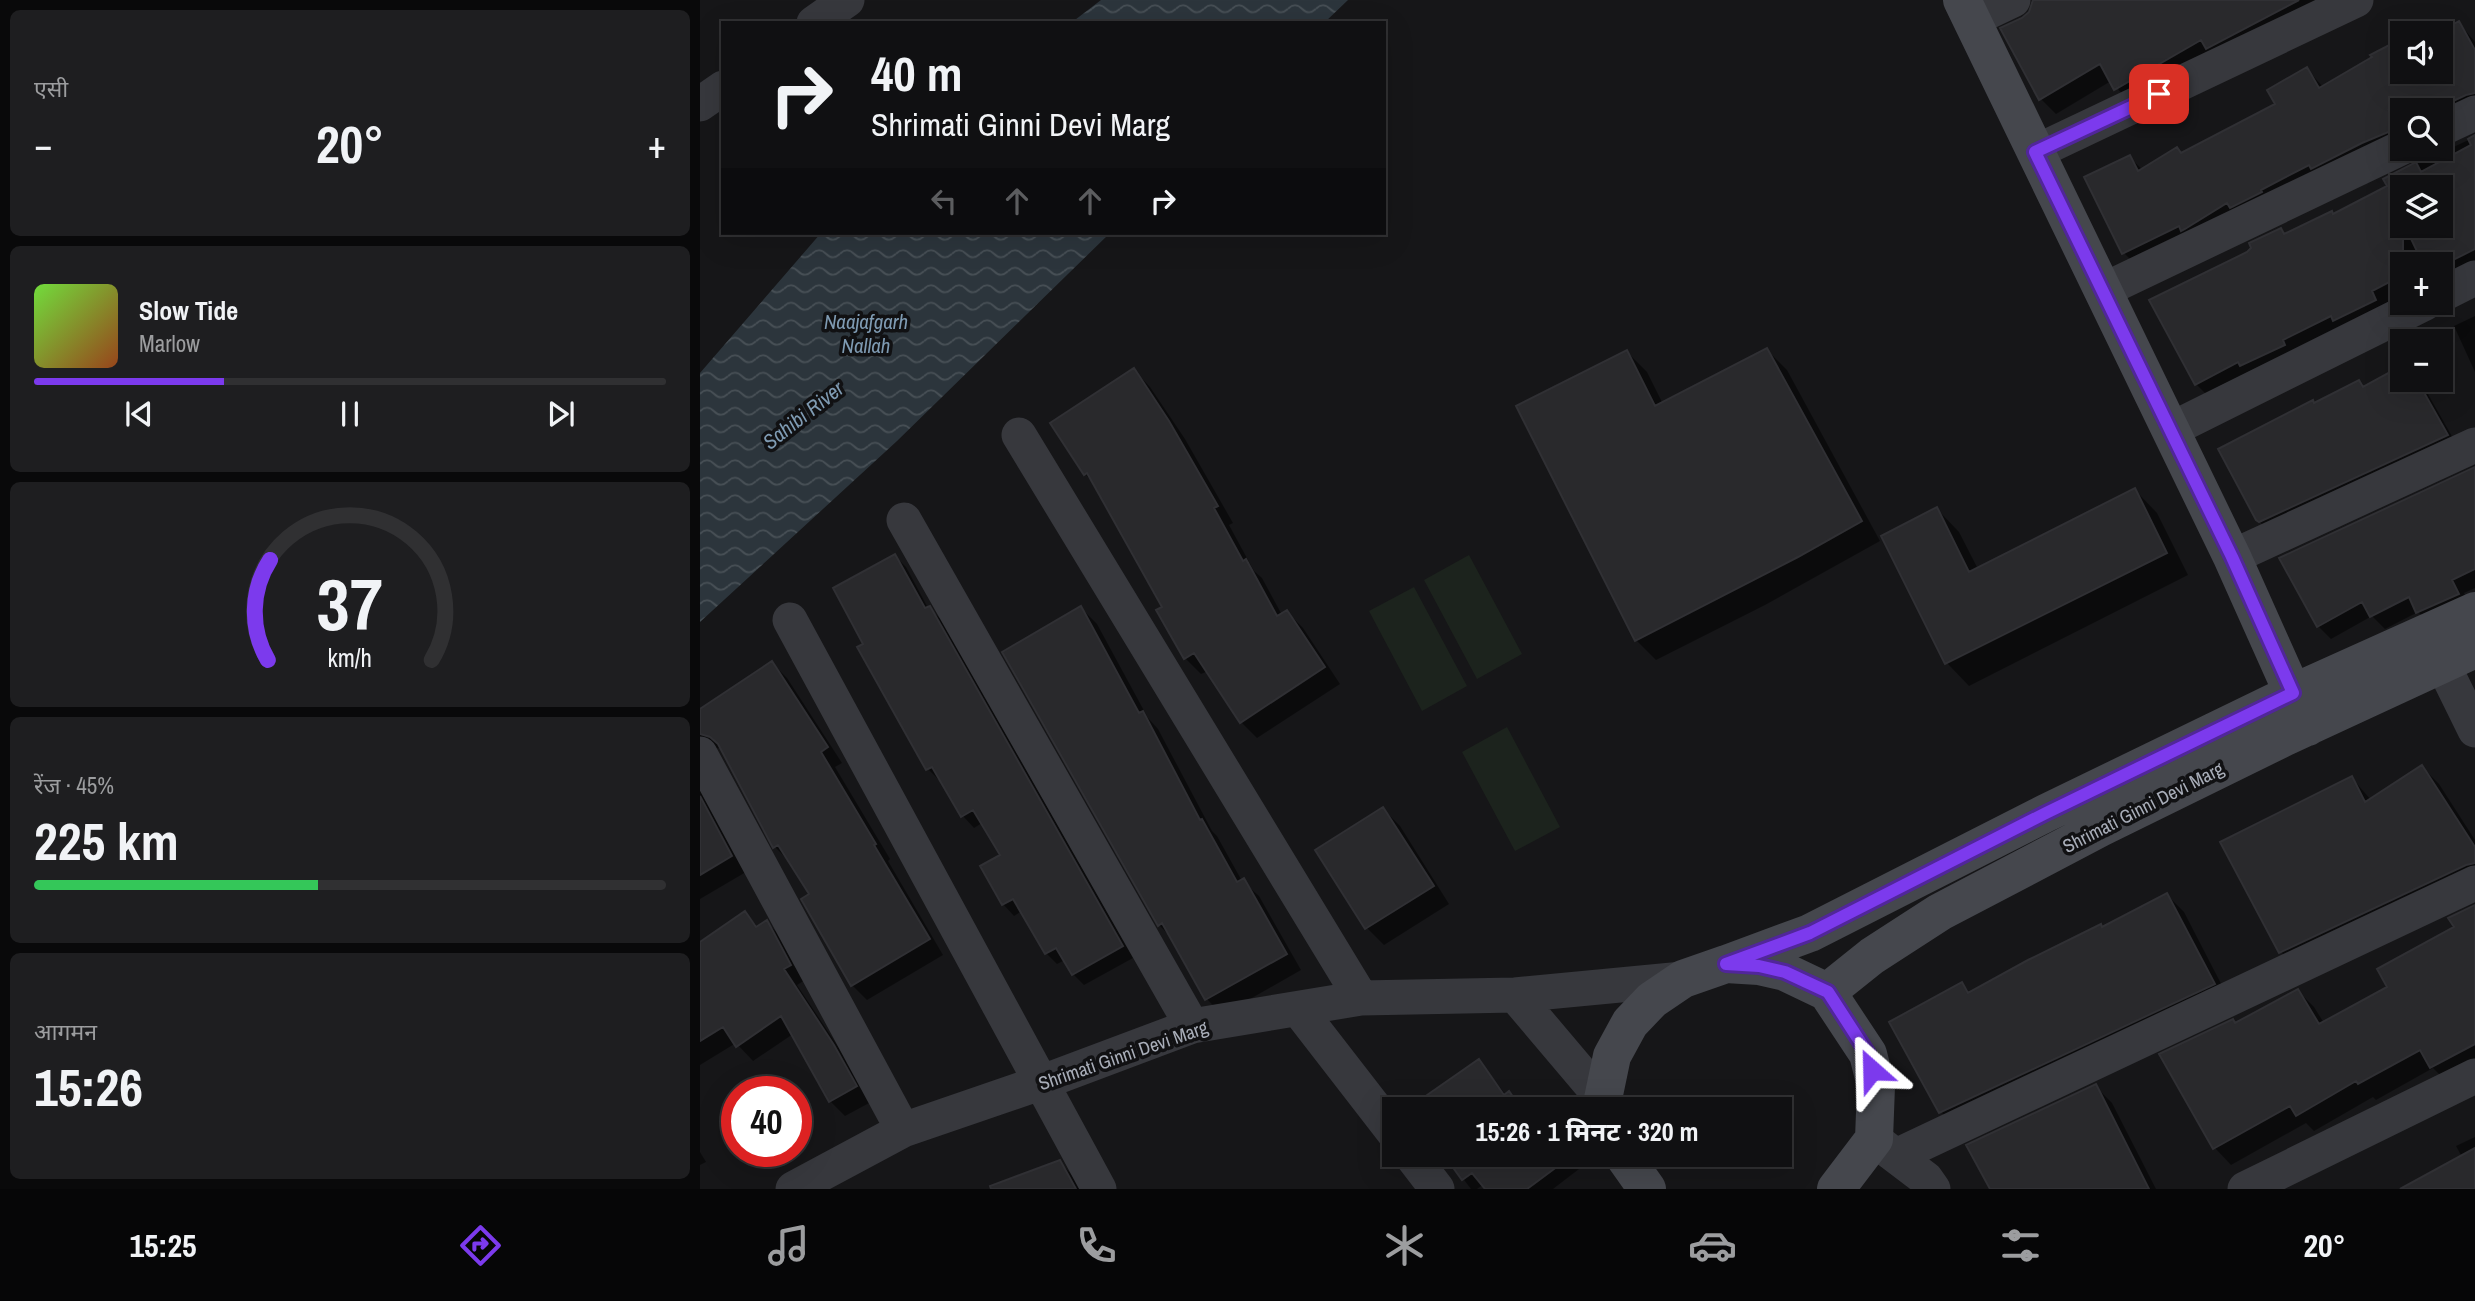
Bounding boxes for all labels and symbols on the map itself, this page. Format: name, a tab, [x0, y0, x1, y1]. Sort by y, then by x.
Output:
pin	[2129, 64, 2189, 124]
water label: Naajafgarh Nallah	[824, 307, 908, 360]
water label: Sahibi River	[756, 373, 851, 456]
street label: Shrimati Ginni Devi Marg	[2058, 755, 2228, 859]
street label: Shrimati Ginni Devi Marg	[1035, 1014, 1211, 1096]
position arrow	[1835, 1033, 1909, 1107]
speed limit sign: 40	[721, 1076, 812, 1167]

